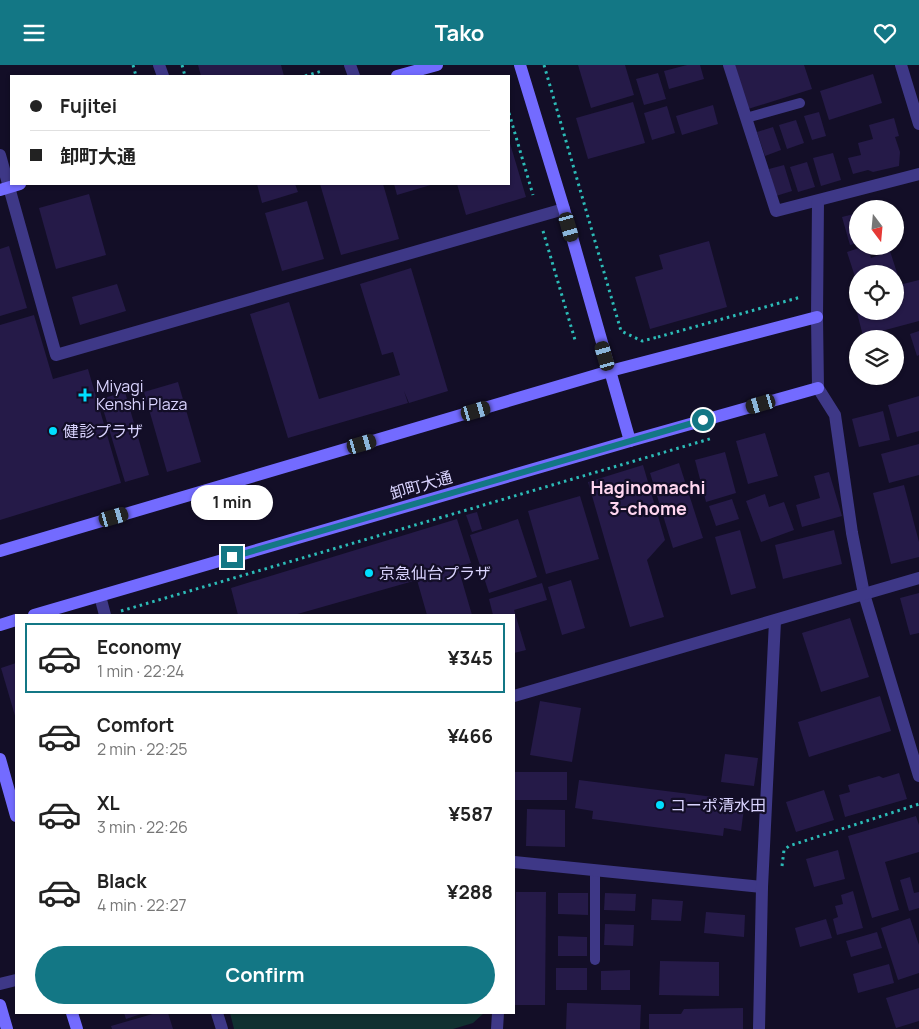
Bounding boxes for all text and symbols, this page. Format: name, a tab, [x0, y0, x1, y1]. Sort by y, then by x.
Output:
text: Tako	[435, 18, 484, 48]
icon: menu	[20, 19, 48, 47]
icon: heart	[871, 19, 899, 47]
text: Fujitei	[60, 93, 117, 119]
text: 卸町大通	[60, 143, 136, 169]
north arrow	[849, 200, 904, 255]
map controls	[849, 200, 904, 385]
car	[557, 211, 580, 243]
button: locate	[849, 265, 904, 320]
button: layers	[849, 330, 904, 385]
car	[593, 340, 616, 372]
place label: Miyagi Kenshi Plaza	[96, 375, 187, 415]
marker: Miyagi Kenshi Plaza	[78, 388, 92, 402]
car	[744, 393, 777, 415]
car	[459, 400, 492, 422]
route start	[692, 409, 714, 431]
place label: 健診プラザ	[63, 420, 143, 442]
marker: 健診プラザ	[47, 425, 59, 437]
car	[345, 433, 378, 455]
street label: 卸町大通	[387, 466, 455, 504]
district label: Haginomachi 3-chome	[591, 475, 705, 520]
callout: 1 min	[191, 485, 273, 519]
text: 1 min	[212, 491, 252, 513]
car	[97, 506, 130, 528]
route end	[221, 546, 243, 568]
place label: 京急仙台プラザ	[379, 562, 491, 584]
marker: 京急仙台プラザ	[363, 567, 375, 579]
text: Economy	[97, 634, 181, 660]
icon: car	[37, 636, 82, 681]
text: ¥345	[448, 645, 493, 671]
text: 1 min · 22:24	[97, 660, 185, 682]
text: Comfort	[97, 712, 174, 738]
icon: car	[37, 714, 82, 759]
text: ¥466	[448, 723, 493, 749]
text: 2 min · 22:25	[97, 738, 188, 760]
text: XL	[97, 790, 120, 816]
icon: car	[37, 792, 82, 837]
place label: コーポ清水田	[670, 794, 766, 816]
marker: コーポ清水田	[654, 799, 666, 811]
text: ¥587	[448, 801, 493, 827]
text: 3 min · 22:26	[97, 816, 188, 838]
text: Black	[97, 868, 146, 894]
icon: car	[37, 870, 82, 915]
text: ¥288	[447, 879, 493, 905]
text: 4 min · 22:27	[97, 894, 187, 916]
button: Confirm	[35, 946, 495, 1004]

